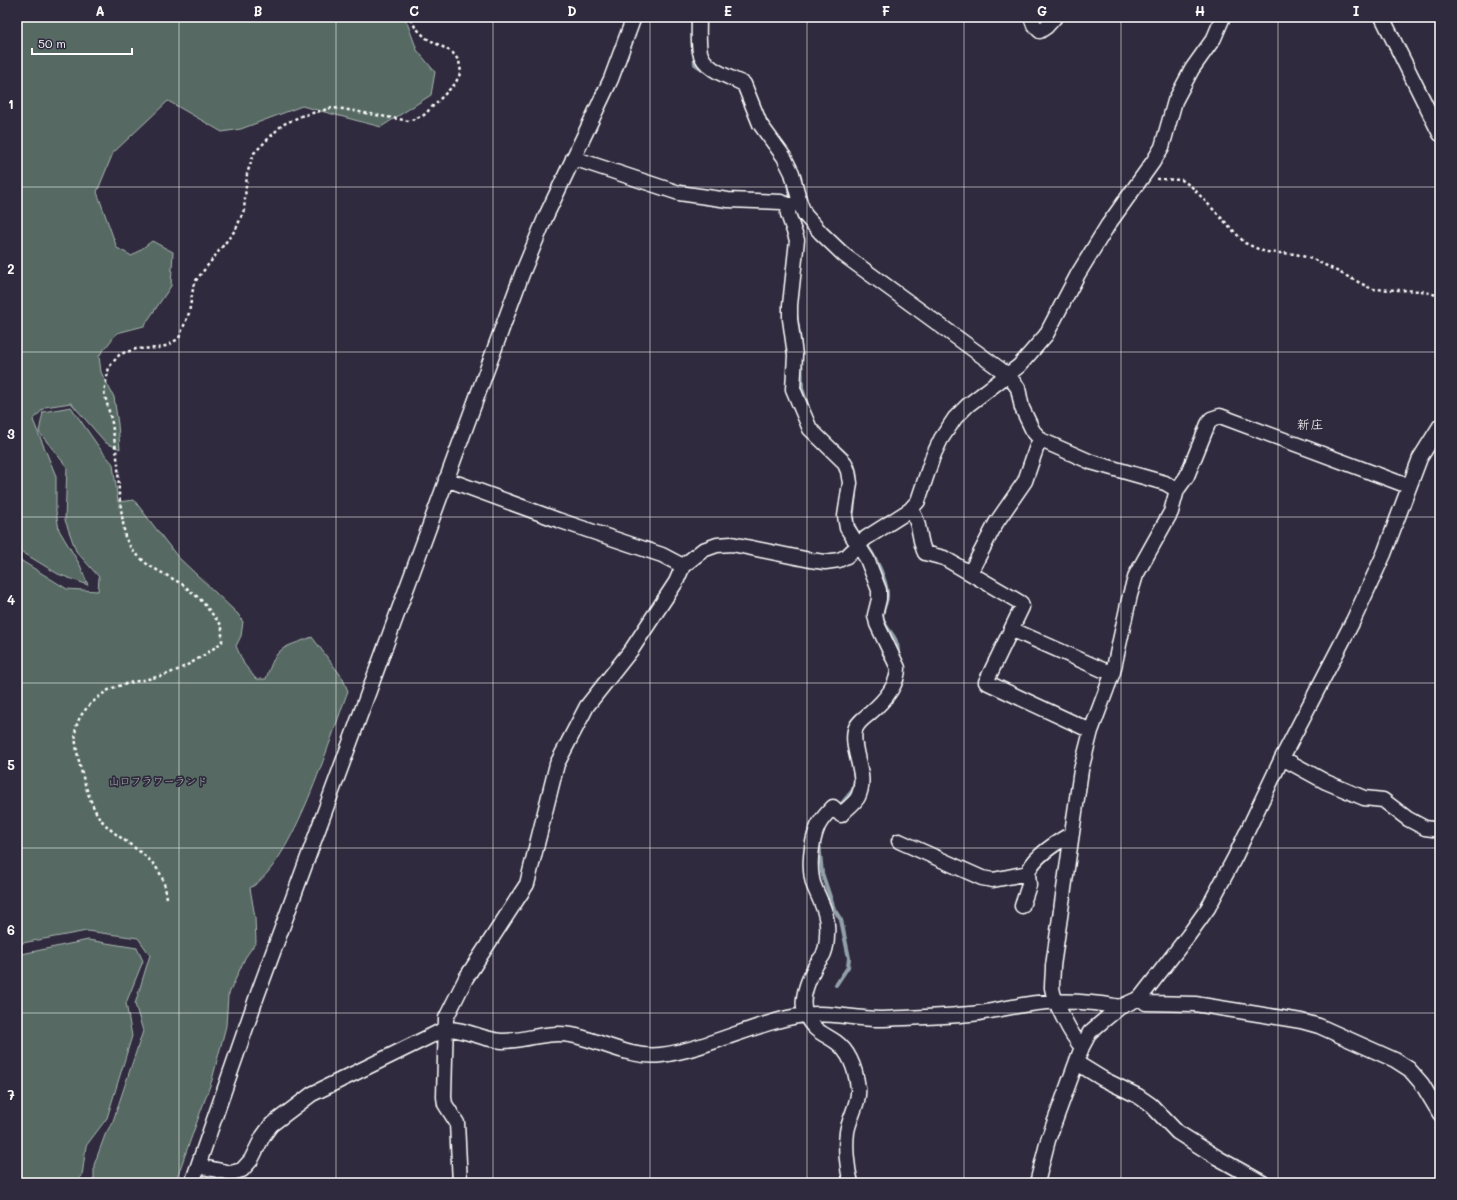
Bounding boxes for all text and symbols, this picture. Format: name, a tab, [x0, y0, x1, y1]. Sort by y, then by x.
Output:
text: A	[95, 2, 105, 19]
text: B	[254, 2, 263, 19]
text: C	[409, 2, 419, 19]
text: D	[567, 2, 577, 19]
text: E	[724, 2, 732, 19]
text: F	[882, 2, 890, 19]
text: G	[1037, 2, 1047, 19]
text: H	[1195, 2, 1205, 19]
text: I	[1353, 2, 1360, 19]
scale bar	[32, 30, 132, 56]
text: 50 m	[38, 35, 66, 51]
text: 1	[8, 95, 14, 112]
text: 2	[7, 260, 15, 277]
district label: 新庄	[1297, 415, 1323, 432]
text: 3	[7, 425, 15, 442]
text: 4	[7, 591, 15, 608]
text: 5	[7, 756, 15, 773]
park label: 山口フラワーランド	[109, 773, 208, 788]
text: 6	[7, 921, 15, 938]
text: 7	[7, 1086, 15, 1103]

